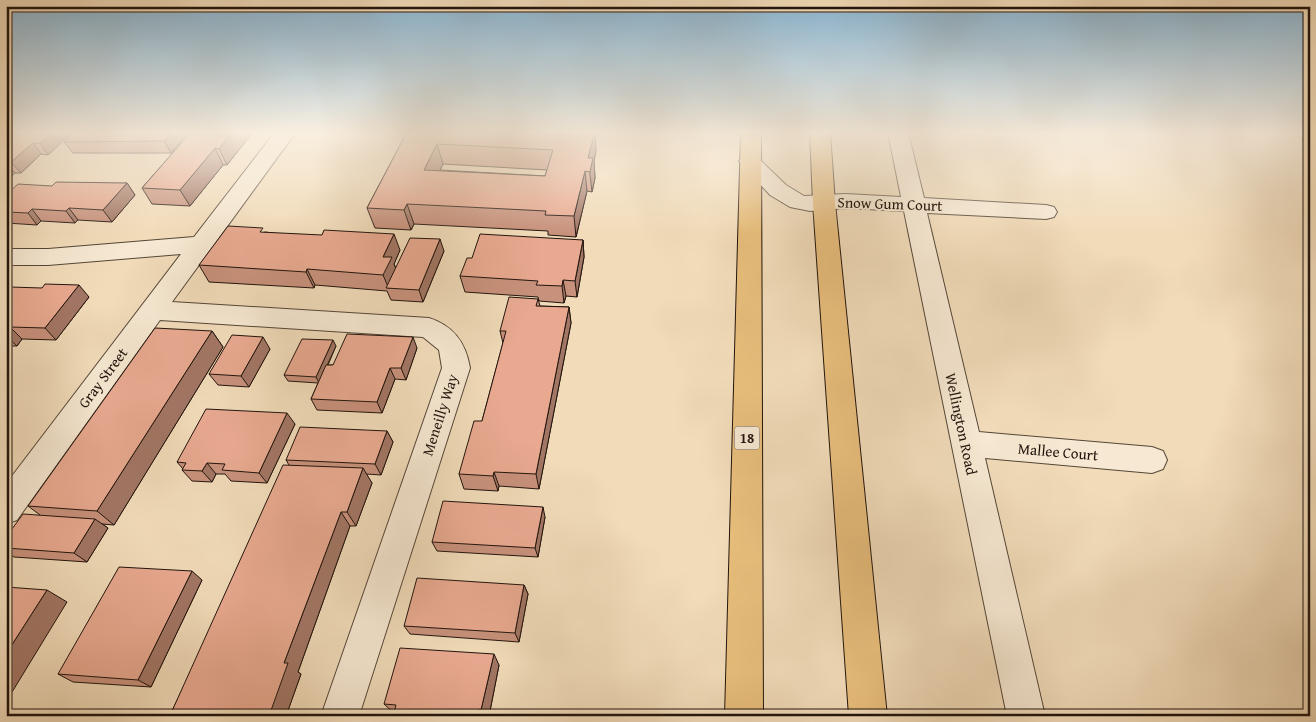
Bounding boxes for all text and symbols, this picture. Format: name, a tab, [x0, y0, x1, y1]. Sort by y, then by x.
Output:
street label: Snow Gum Court	[837, 191, 944, 216]
street label: Gray Street	[73, 343, 133, 412]
street label: Meneilly Way	[416, 371, 463, 458]
street label: Wellington Road	[940, 371, 983, 477]
road number: 18	[734, 426, 760, 449]
street label: Mallee Court	[1017, 438, 1100, 466]

